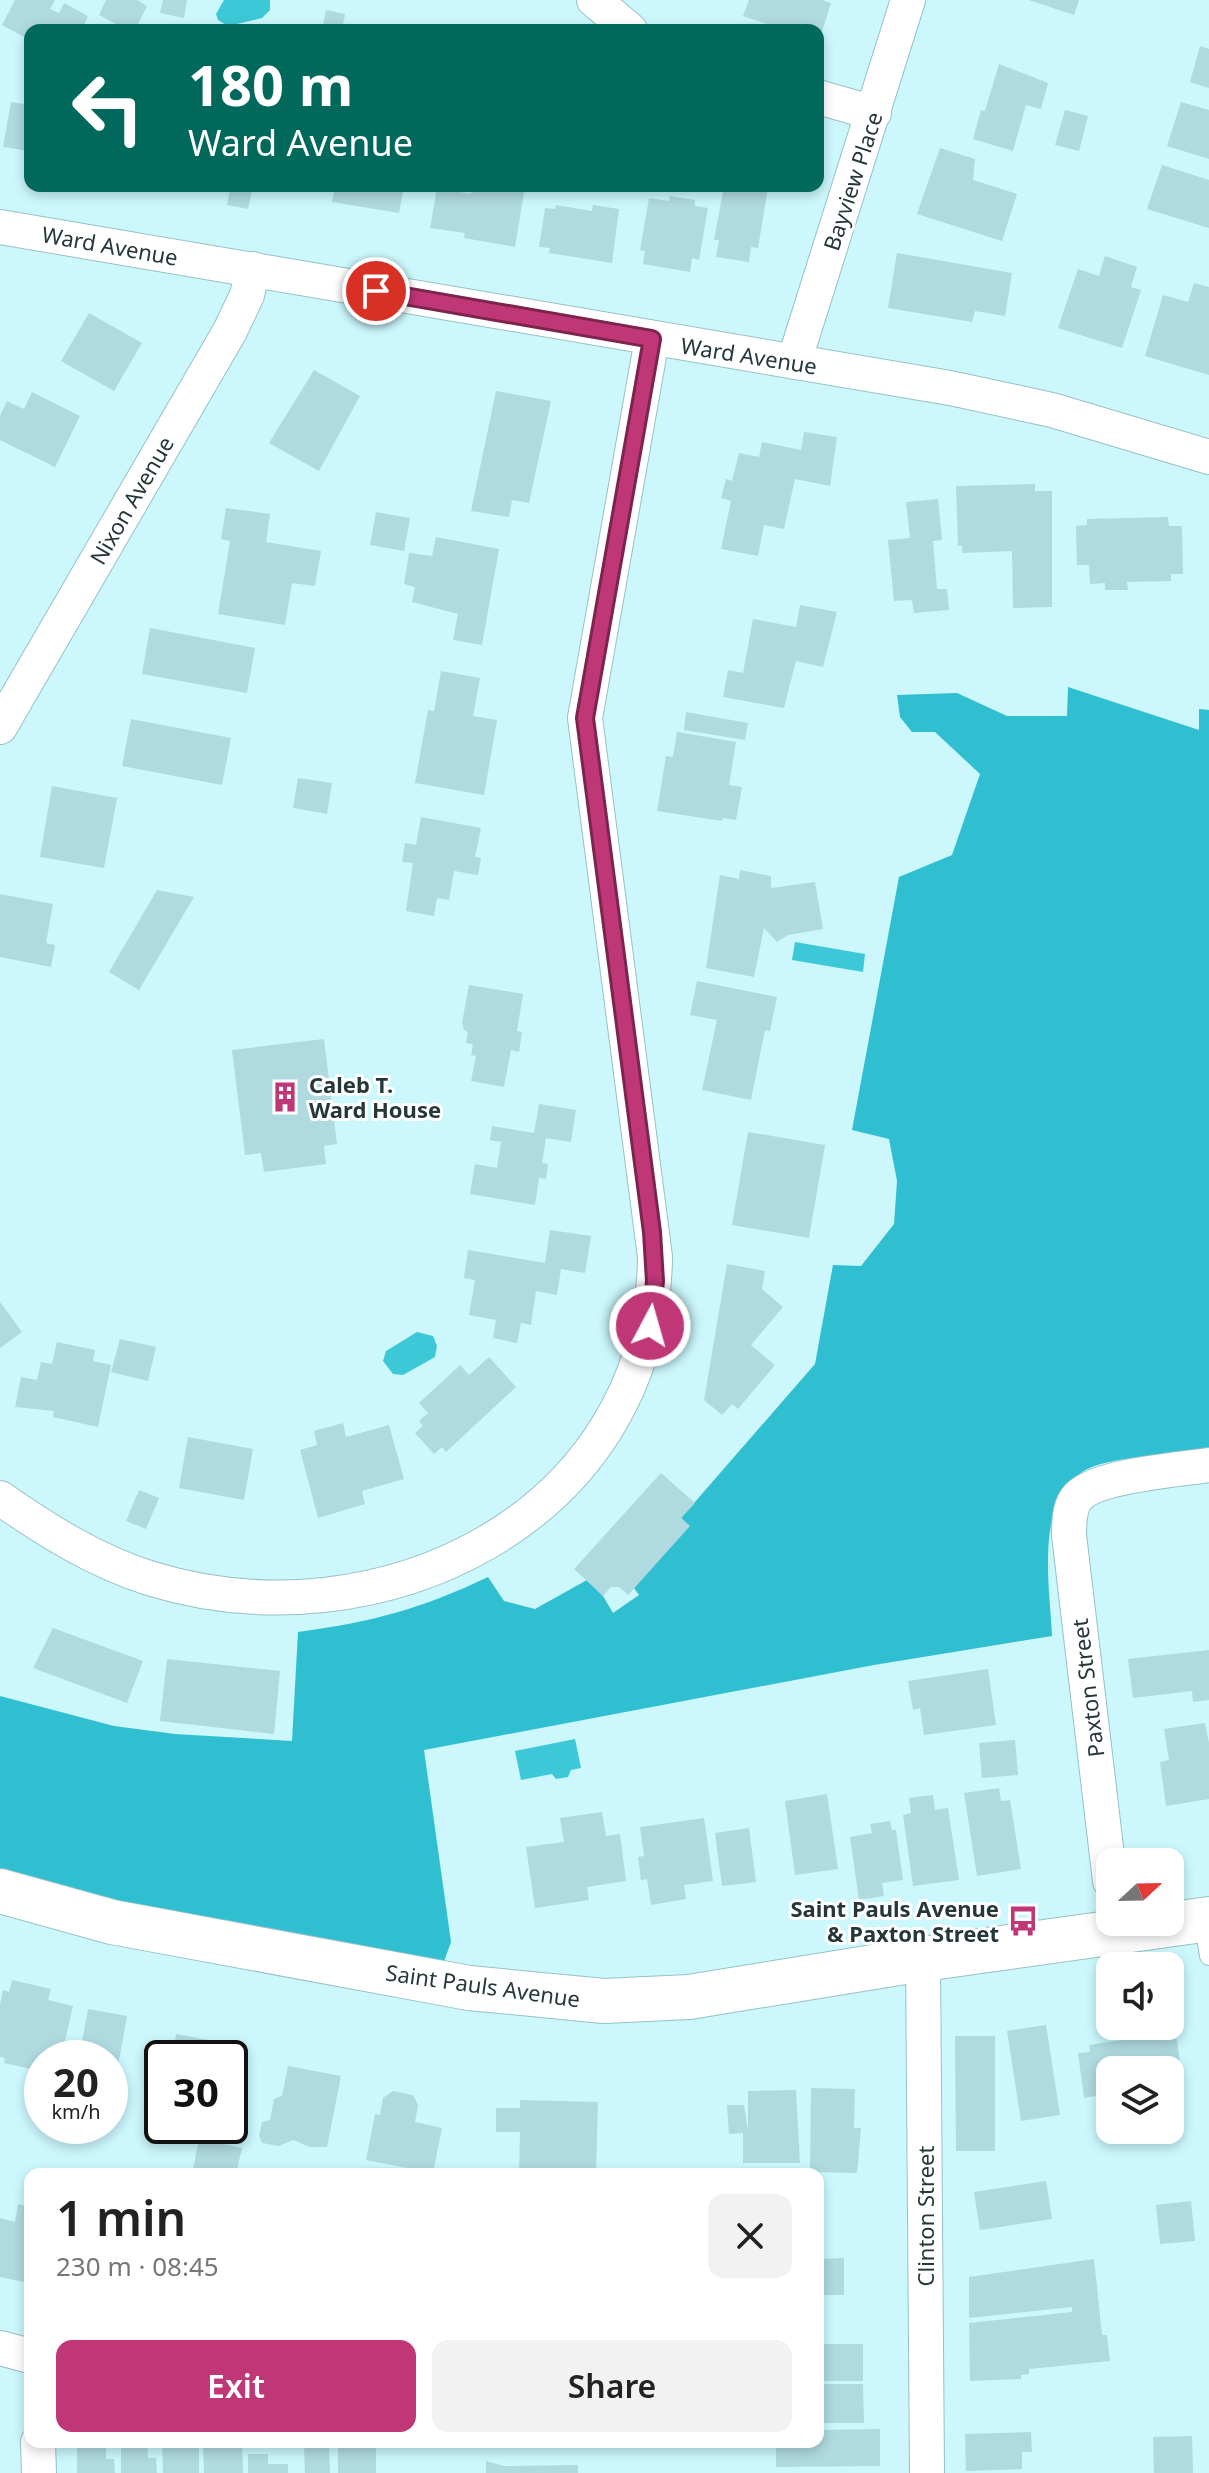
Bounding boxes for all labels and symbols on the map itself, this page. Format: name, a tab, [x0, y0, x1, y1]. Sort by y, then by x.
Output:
street label: Bayview Place	[815, 108, 889, 254]
street label: Ward Avenue	[40, 218, 180, 272]
pin	[342, 257, 410, 325]
street label: Ward Avenue	[679, 329, 819, 381]
street label: Nixon Avenue	[82, 430, 180, 570]
place label: Caleb T. Ward House	[309, 1069, 441, 1124]
building icon: Caleb T. Ward House	[268, 1080, 302, 1114]
position arrow	[608, 1284, 692, 1368]
street label: Paxton Street	[1064, 1617, 1110, 1759]
north arrow	[1096, 1848, 1184, 1936]
place label: Saint Pauls Avenue & Paxton Street	[790, 1893, 999, 1948]
bus stop icon: Saint Pauls Avenue & Paxton Street	[1006, 1904, 1040, 1938]
street label: Saint Pauls Avenue	[384, 1957, 582, 2013]
speed limit sign: 30	[144, 2040, 248, 2144]
street label: Clinton Street	[910, 2146, 940, 2286]

